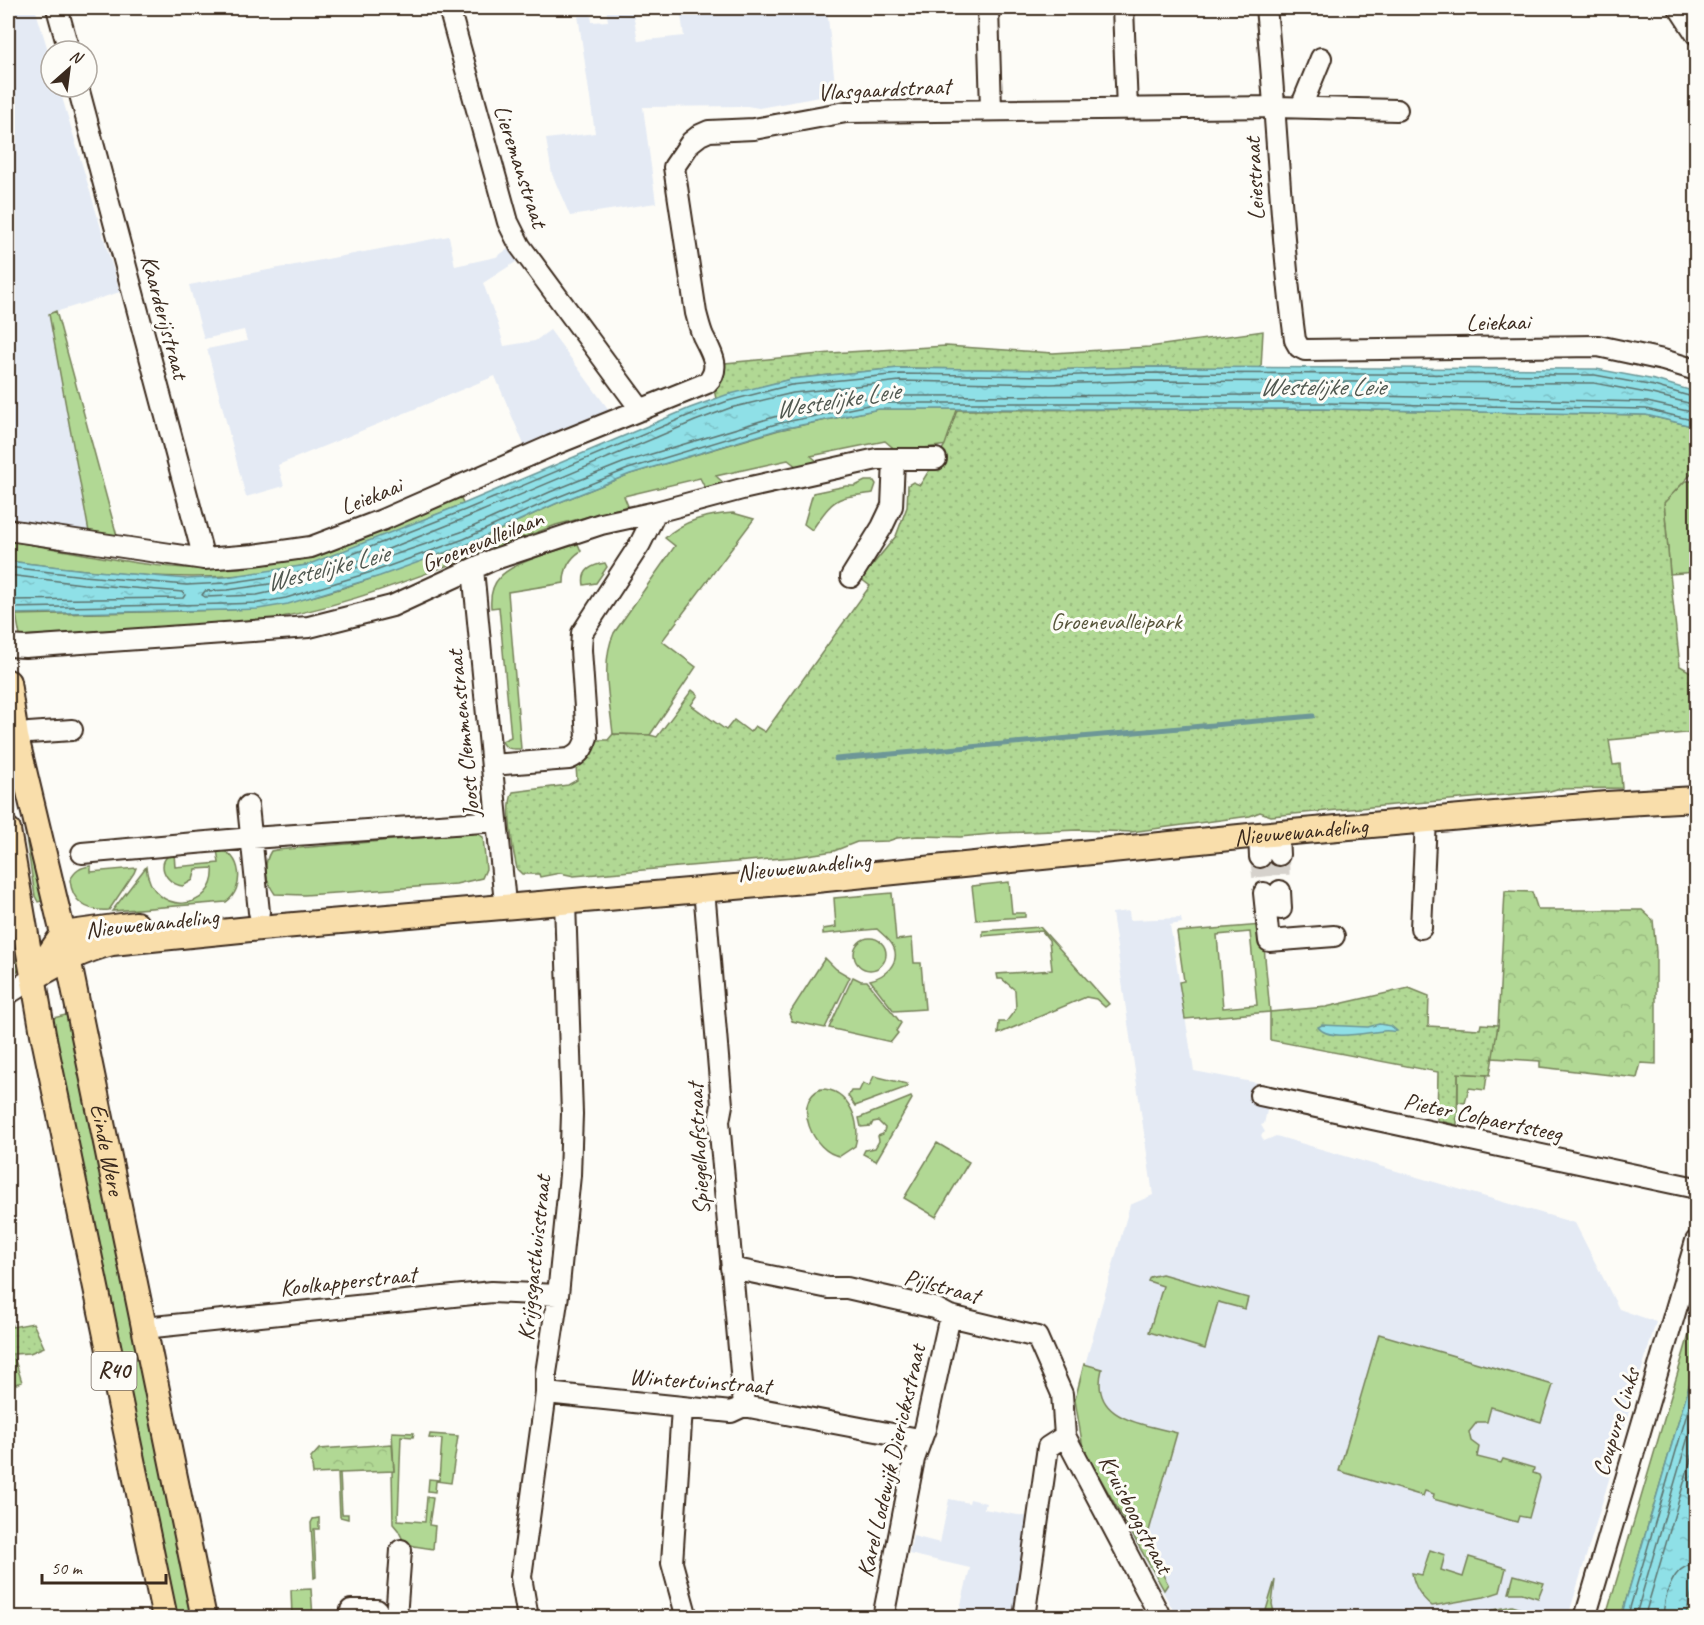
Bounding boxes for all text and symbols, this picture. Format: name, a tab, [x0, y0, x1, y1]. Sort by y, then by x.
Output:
north arrow	[39, 39, 99, 99]
text: N	[67, 45, 87, 69]
street label: Vlasgaardstraat	[817, 70, 954, 107]
street label: Lieremanstraat	[487, 101, 556, 233]
street label: Leiestraat	[1237, 135, 1271, 221]
street label: Kaarderijstraat	[134, 252, 196, 384]
street label: Leiekaai	[1466, 306, 1534, 338]
water label: Westelijke Leie	[1260, 370, 1389, 403]
water label: Westelijke Leie	[773, 373, 906, 426]
street label: Leiekaai	[336, 469, 409, 522]
street label: Groenevalleilaan	[417, 502, 549, 579]
water label: Westelijke Leie	[262, 536, 396, 599]
park label: Groenevalleipark	[1051, 606, 1184, 636]
street label: Joost Clemmenstraat	[439, 647, 487, 820]
street label: Nieuwewandeling	[1233, 810, 1371, 852]
street label: Nieuwewandeling	[736, 844, 874, 888]
street label: Nieuwewandeling	[84, 901, 222, 945]
street label: Spiegelhofstraat	[679, 1079, 716, 1216]
street label: Pieter Colpaertsteeg	[1401, 1086, 1566, 1149]
street label: Einde Were	[83, 1101, 132, 1200]
street label: Krijgsgasthuisstraat	[510, 1172, 558, 1342]
street label: Koolkapperstraat	[278, 1259, 421, 1303]
street label: Pijlstraat	[901, 1262, 986, 1311]
street label: Karel Lodewijk Dierickxstraat	[850, 1340, 933, 1580]
road number: R40	[92, 1352, 136, 1390]
street label: Wintertuinstraat	[628, 1361, 775, 1401]
street label: Coupure Links	[1585, 1363, 1647, 1480]
street label: Kruisboogstraat	[1092, 1449, 1181, 1580]
scale bar	[42, 1547, 166, 1585]
text: 50 m	[51, 1557, 84, 1579]

